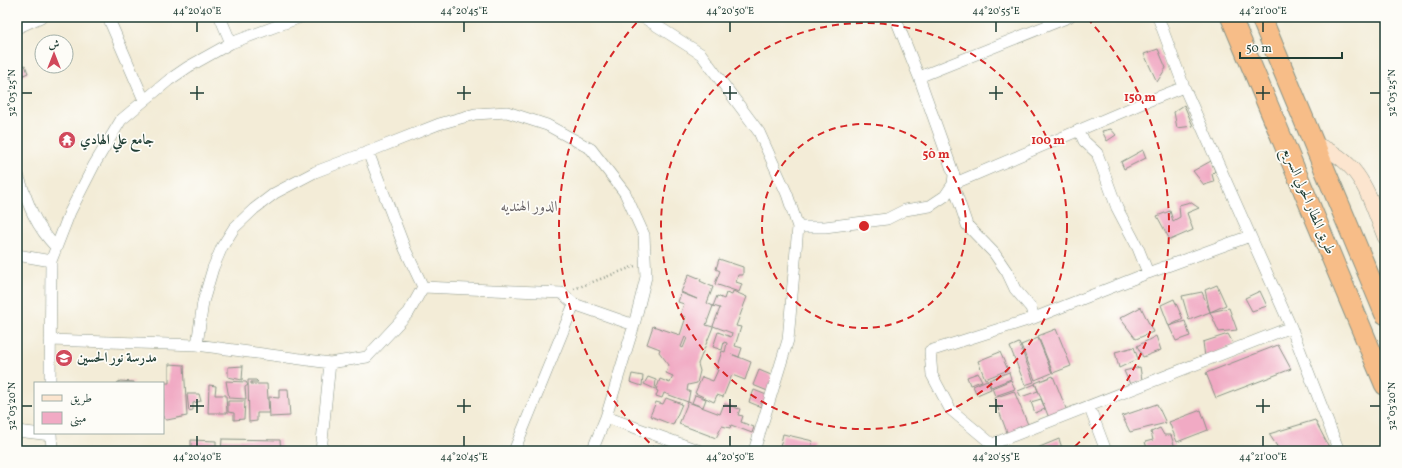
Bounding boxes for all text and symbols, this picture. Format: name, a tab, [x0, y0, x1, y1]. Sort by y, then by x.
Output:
text: 44°20'40"E	[173, 4, 221, 18]
text: 44°20'45"E	[440, 4, 488, 18]
text: 44°20'50"E	[706, 4, 754, 18]
text: 44°20'55"E	[972, 4, 1020, 18]
text: 44°21'00"E	[1239, 4, 1287, 18]
north arrow	[34, 34, 74, 74]
scale bar	[1240, 34, 1342, 60]
text: ش	[49, 38, 60, 53]
text: 50 m	[1246, 41, 1272, 57]
text: 32°03'25"N	[5, 69, 19, 117]
text: 32°03'25"N	[1385, 69, 1399, 117]
text: 150 m	[1124, 90, 1156, 106]
temple icon: جامع علي الهادي	[57, 130, 77, 150]
place label: جامع علي الهادي	[80, 131, 155, 153]
text: 100 m	[1031, 133, 1065, 149]
street label: طريق المطار الحولي السريع	[1274, 144, 1339, 259]
text: 50 m	[922, 147, 950, 163]
district label: الدور الهنديه	[500, 197, 558, 218]
centre of rings	[857, 219, 871, 233]
school or university icon: مدرسة نور الحسين	[54, 348, 74, 368]
place label: مدرسة نور الحسين	[77, 349, 157, 368]
text: 32°03'20"N	[5, 381, 19, 430]
text: 32°03'20"N	[1385, 381, 1399, 430]
legend	[34, 382, 164, 434]
text: طريق	[70, 391, 92, 407]
text: مبنى	[70, 411, 86, 427]
text: 44°20'40"E	[173, 450, 221, 464]
text: 44°20'45"E	[440, 450, 488, 464]
text: 44°20'50"E	[706, 450, 754, 464]
text: 44°20'55"E	[972, 450, 1020, 464]
text: 44°21'00"E	[1239, 450, 1287, 464]

